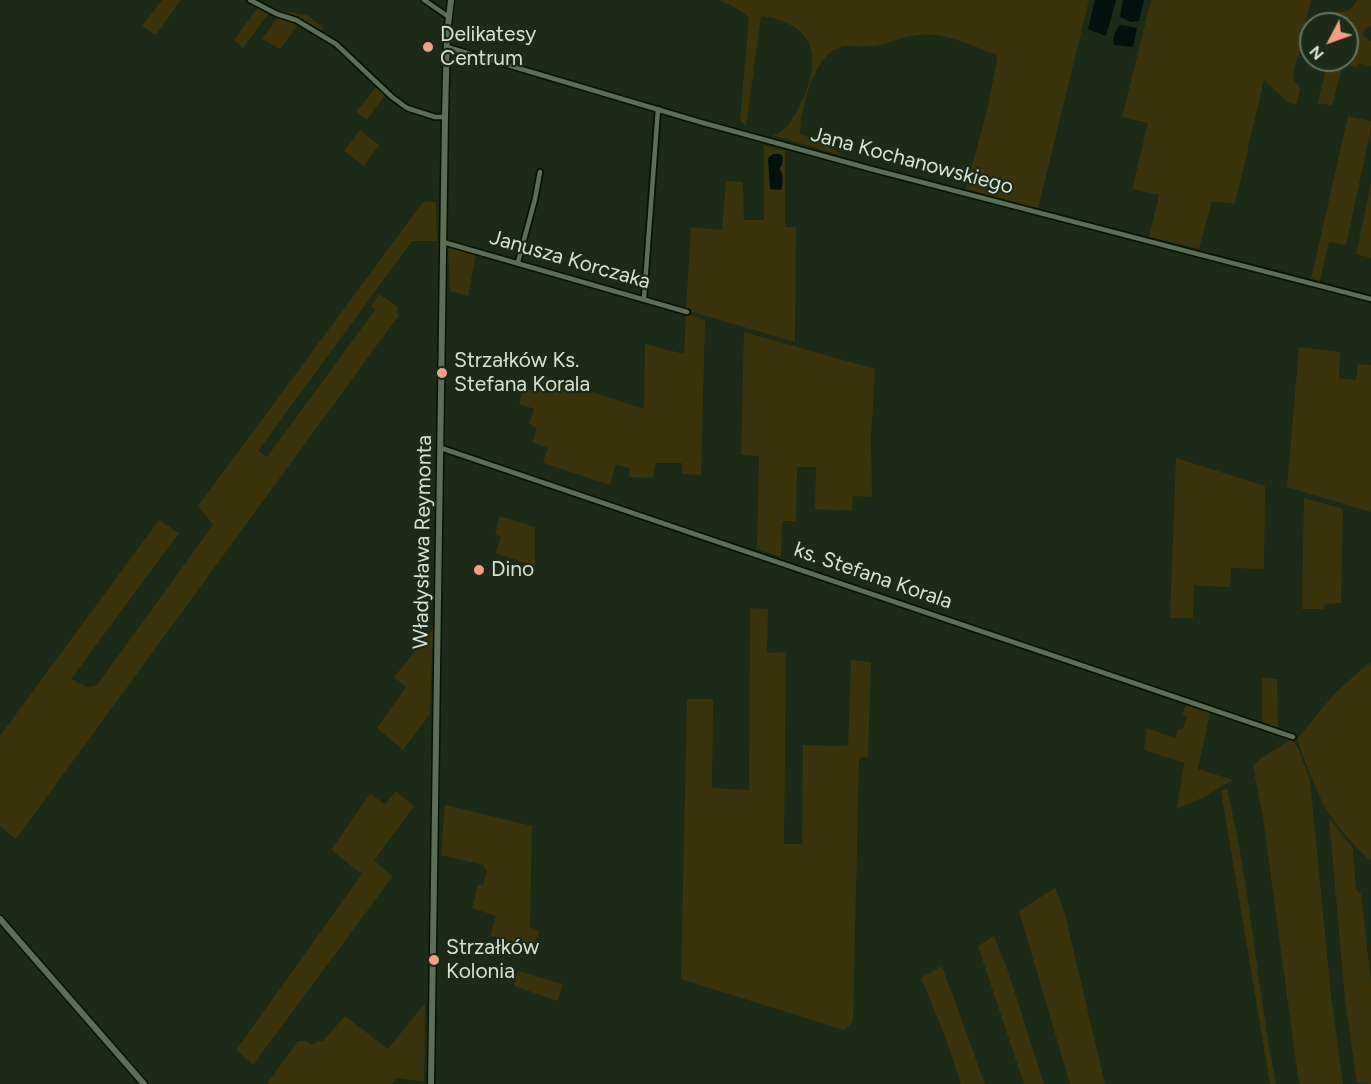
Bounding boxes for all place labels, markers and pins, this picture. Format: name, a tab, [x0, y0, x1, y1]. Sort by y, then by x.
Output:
place label: Delikatesy Centrum	[440, 22, 536, 72]
marker: Delikatesy Centrum	[421, 40, 435, 54]
place label: Strzałków Ks. Stefana Korala	[454, 348, 590, 398]
marker: Strzałków Ks. Stefana Korala	[435, 366, 449, 380]
place label: Dino	[491, 557, 534, 583]
marker: Dino	[472, 563, 486, 577]
place label: Strzałków Kolonia	[446, 935, 539, 985]
marker: Strzałków Kolonia	[427, 953, 441, 967]

